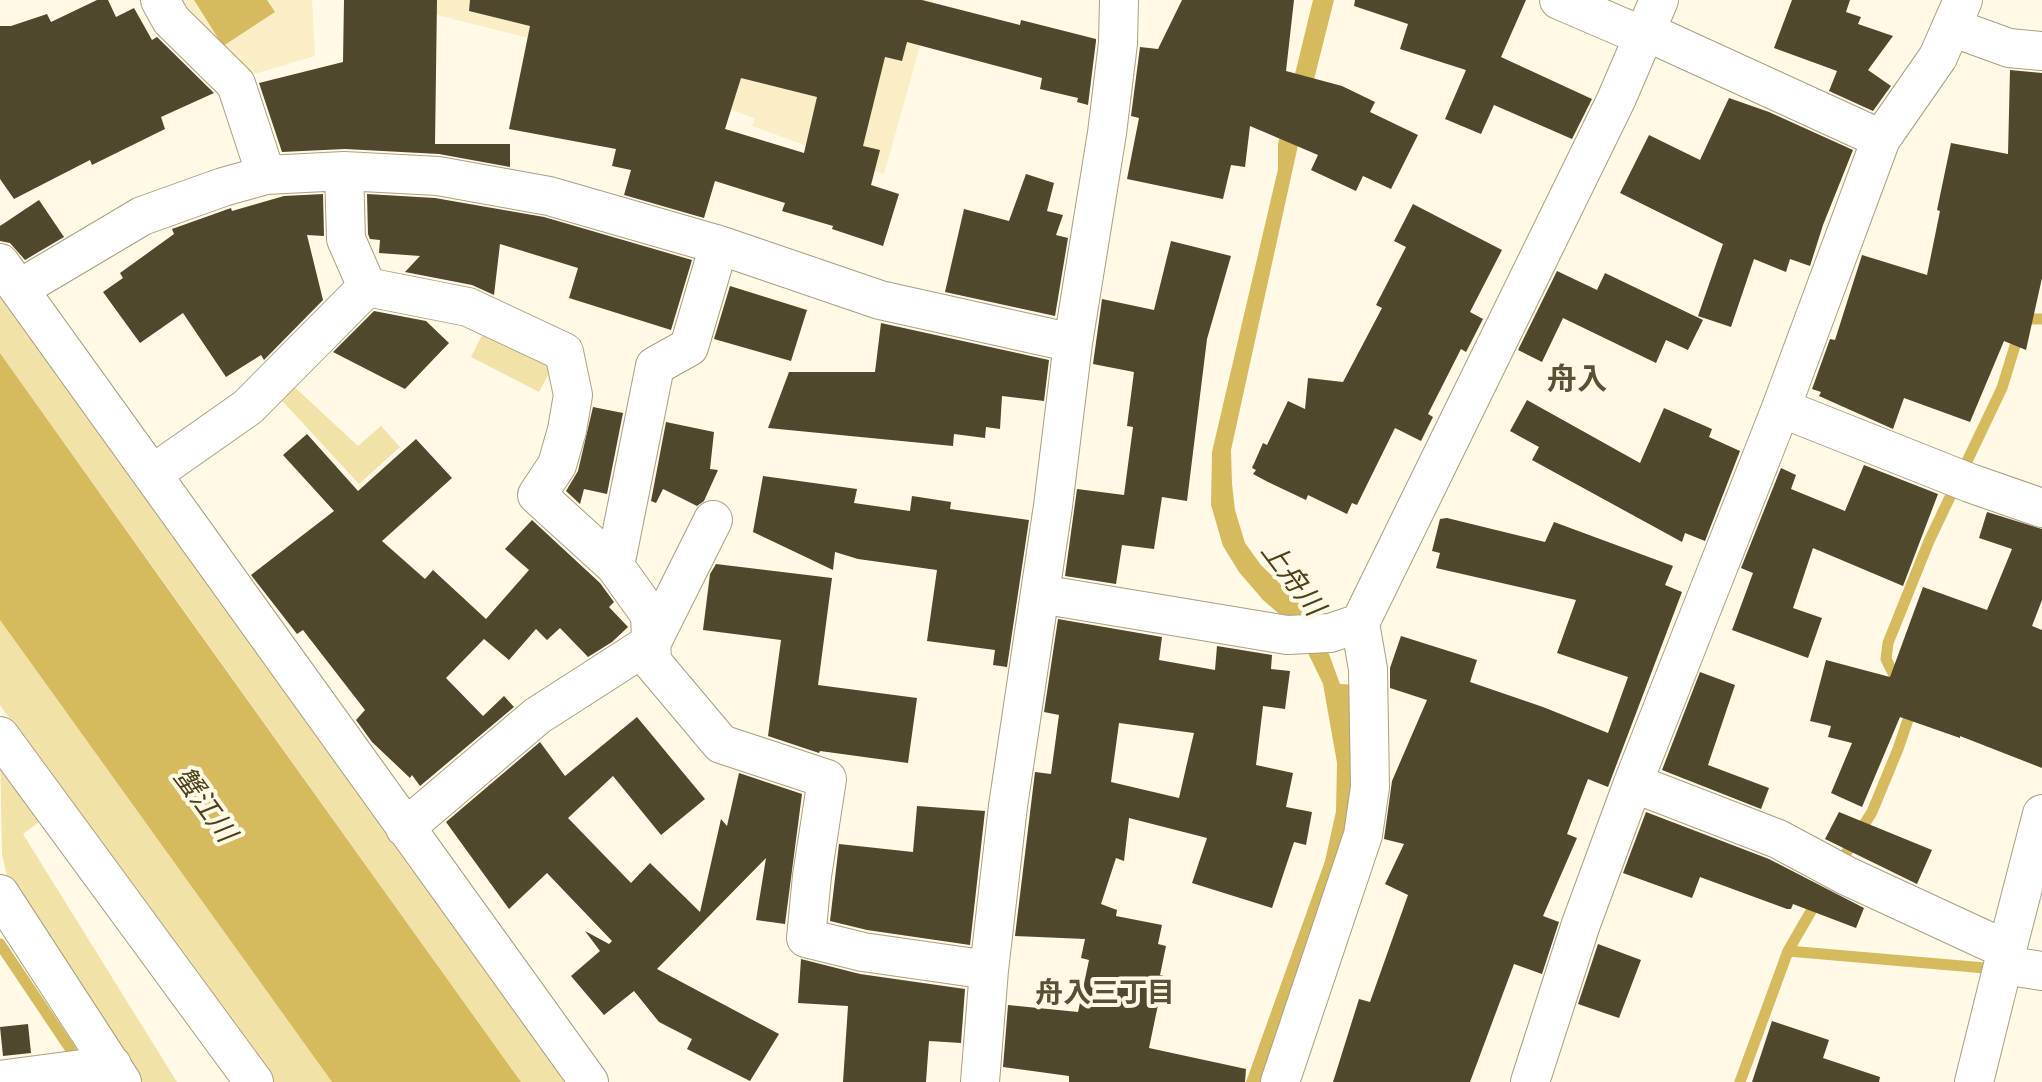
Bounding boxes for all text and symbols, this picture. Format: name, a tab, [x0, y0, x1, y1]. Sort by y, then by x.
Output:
district label: 舟入	[1547, 362, 1607, 398]
water label: 上舟川	[1253, 535, 1331, 623]
water label: 蟹江川	[166, 761, 242, 849]
district label: 舟入三丁目	[1035, 977, 1175, 1011]

